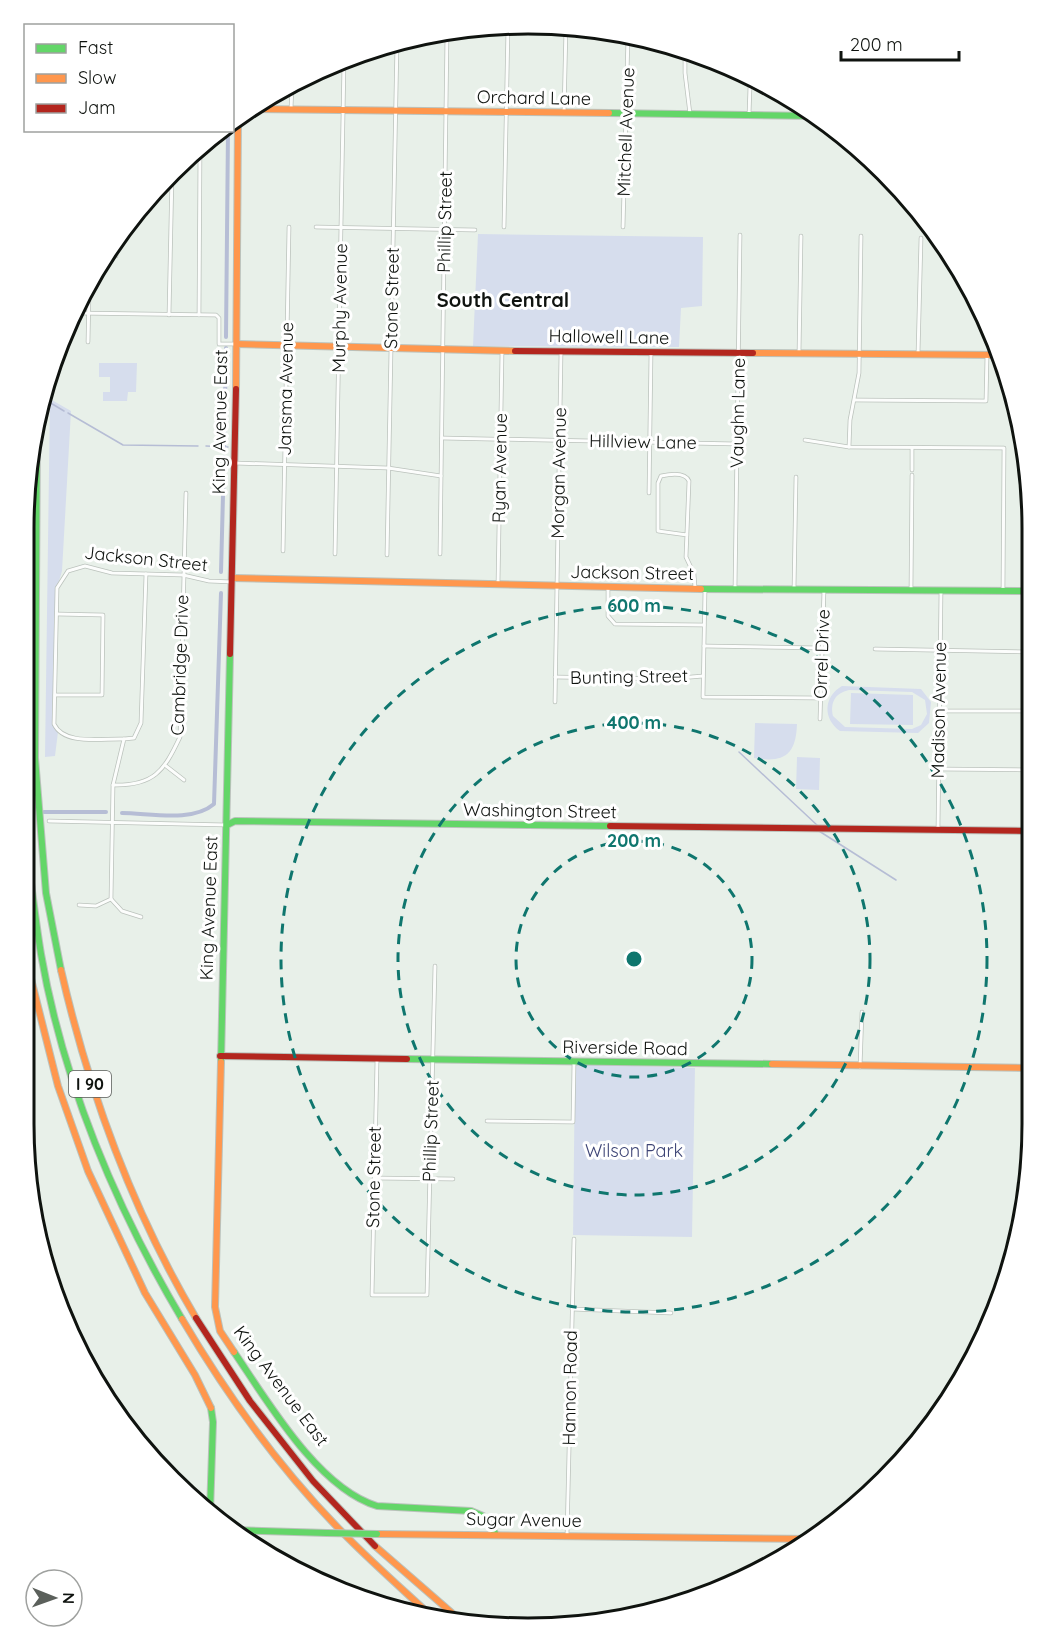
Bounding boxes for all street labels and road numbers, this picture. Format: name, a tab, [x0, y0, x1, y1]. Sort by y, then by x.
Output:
street label: Mitchell Avenue	[612, 67, 639, 197]
street label: Orchard Lane	[477, 85, 591, 110]
street label: Phillip Street	[432, 171, 457, 273]
street label: Murphy Avenue	[327, 243, 352, 373]
street label: Stone Street	[379, 247, 404, 349]
street label: Jansma Avenue	[273, 322, 298, 456]
street label: Hallowell Lane	[548, 324, 670, 349]
street label: King Avenue East	[207, 349, 232, 495]
street label: Vaughn Lane	[725, 358, 750, 468]
street label: Morgan Avenue	[546, 407, 571, 539]
street label: Ryan Avenue	[487, 413, 512, 523]
street label: Hillview Lane	[589, 429, 697, 454]
street label: Jackson Street	[83, 541, 209, 576]
street label: Jackson Street	[570, 560, 694, 585]
street label: Cambridge Drive	[166, 594, 193, 736]
street label: Orrel Drive	[808, 609, 835, 699]
street label: Madison Avenue	[926, 641, 951, 779]
street label: Bunting Street	[570, 664, 688, 689]
street label: Washington Street	[463, 798, 617, 823]
street label: King Avenue East	[194, 835, 223, 981]
street label: Riverside Road	[562, 1035, 688, 1060]
road number: I 90	[69, 1071, 111, 1097]
street label: Phillip Street	[417, 1080, 444, 1182]
street label: Stone Street	[361, 1126, 386, 1228]
street label: King Avenue East	[229, 1321, 334, 1450]
street label: Hannon Road	[557, 1330, 582, 1446]
street label: Sugar Avenue	[466, 1507, 582, 1532]

